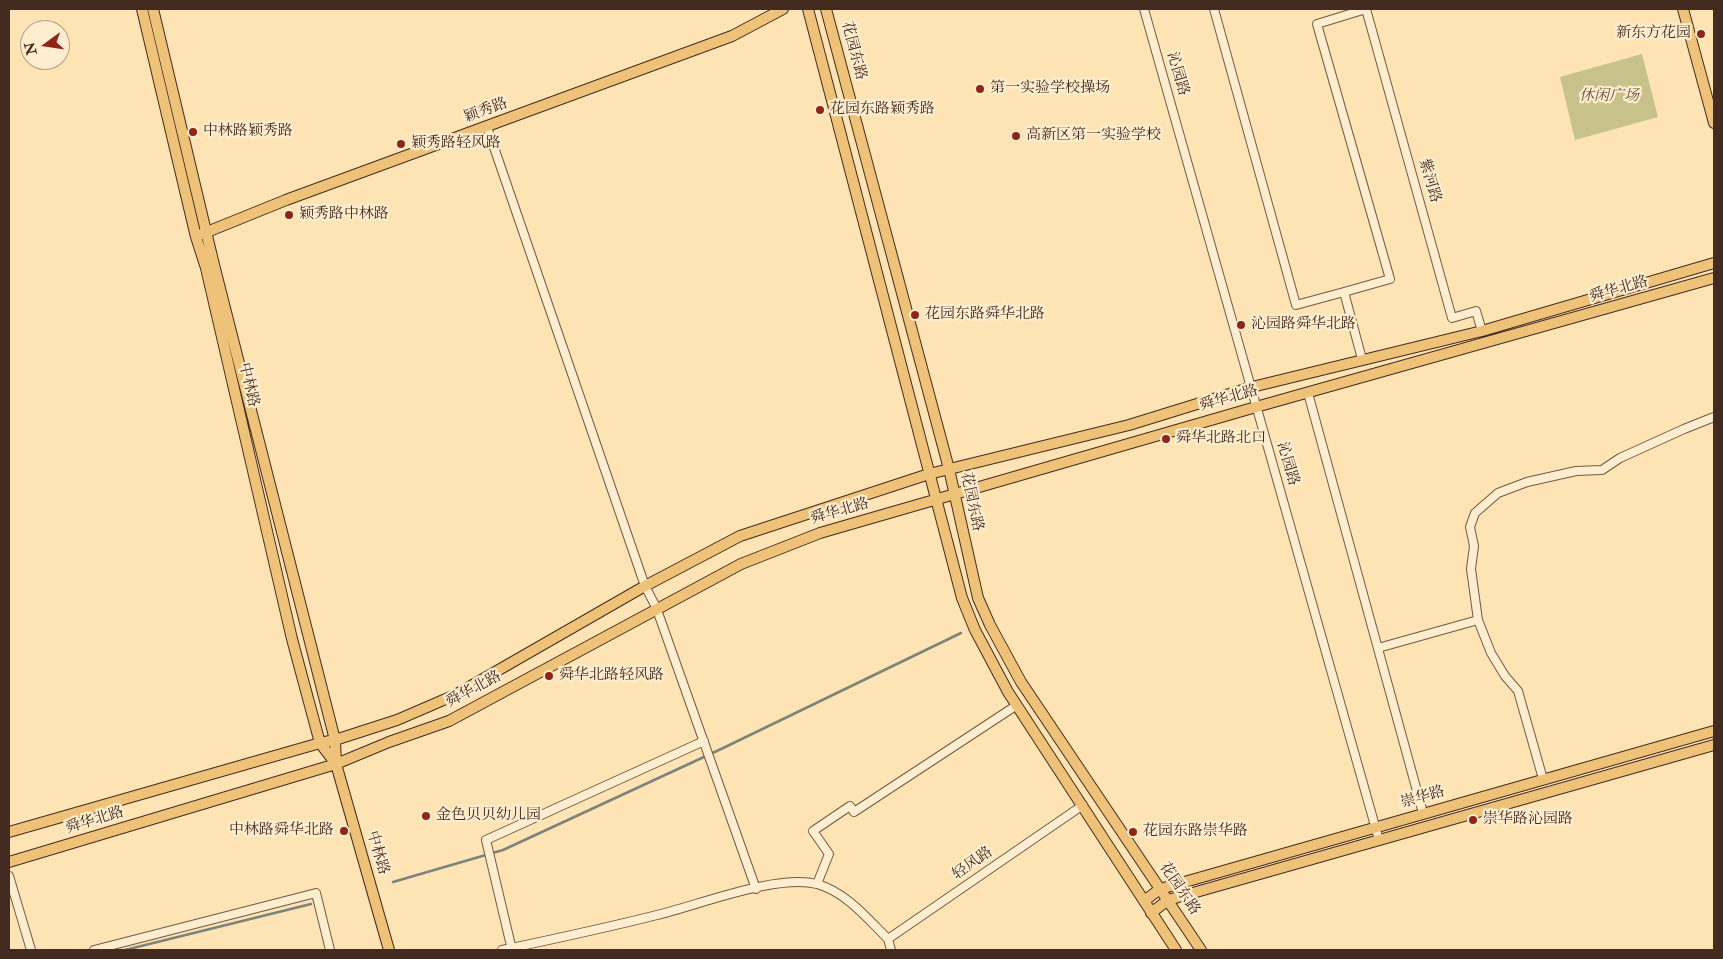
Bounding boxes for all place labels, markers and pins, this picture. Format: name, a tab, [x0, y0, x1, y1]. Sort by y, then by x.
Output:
place label: 新东方花园	[1616, 25, 1691, 43]
marker: 新东方花园	[1695, 28, 1707, 40]
place label: 第一实验学校操场	[990, 80, 1110, 98]
marker: 第一实验学校操场	[974, 83, 986, 95]
place label: 花园东路颖秀路	[830, 101, 935, 119]
marker: 花园东路颖秀路	[814, 104, 826, 116]
place label: 中林路颖秀路	[203, 123, 293, 141]
marker: 中林路颖秀路	[187, 126, 199, 138]
place label: 高新区第一实验学校	[1026, 127, 1161, 145]
marker: 高新区第一实验学校	[1010, 130, 1022, 142]
place label: 颖秀路轻风路	[411, 135, 501, 153]
marker: 颖秀路轻风路	[395, 138, 407, 150]
place label: 颖秀路中林路	[299, 206, 389, 224]
marker: 颖秀路中林路	[283, 209, 295, 221]
place label: 花园东路舜华北路	[925, 306, 1045, 324]
marker: 花园东路舜华北路	[909, 309, 921, 321]
place label: 沁园路舜华北路	[1251, 316, 1356, 334]
marker: 沁园路舜华北路	[1235, 319, 1247, 331]
place label: 舜华北路北口	[1176, 430, 1266, 448]
marker: 舜华北路北口	[1160, 433, 1172, 445]
place label: 舜华北路轻风路	[559, 667, 664, 685]
marker: 舜华北路轻风路	[543, 670, 555, 682]
place label: 金色贝贝幼儿园	[436, 807, 541, 825]
marker: 金色贝贝幼儿园	[420, 810, 432, 822]
place label: 崇华路沁园路	[1483, 811, 1573, 829]
marker: 崇华路沁园路	[1467, 814, 1479, 826]
place label: 中林路舜华北路	[229, 822, 334, 840]
place label: 花园东路崇华路	[1143, 823, 1248, 841]
marker: 中林路舜华北路	[338, 825, 350, 837]
marker: 花园东路崇华路	[1127, 826, 1139, 838]

